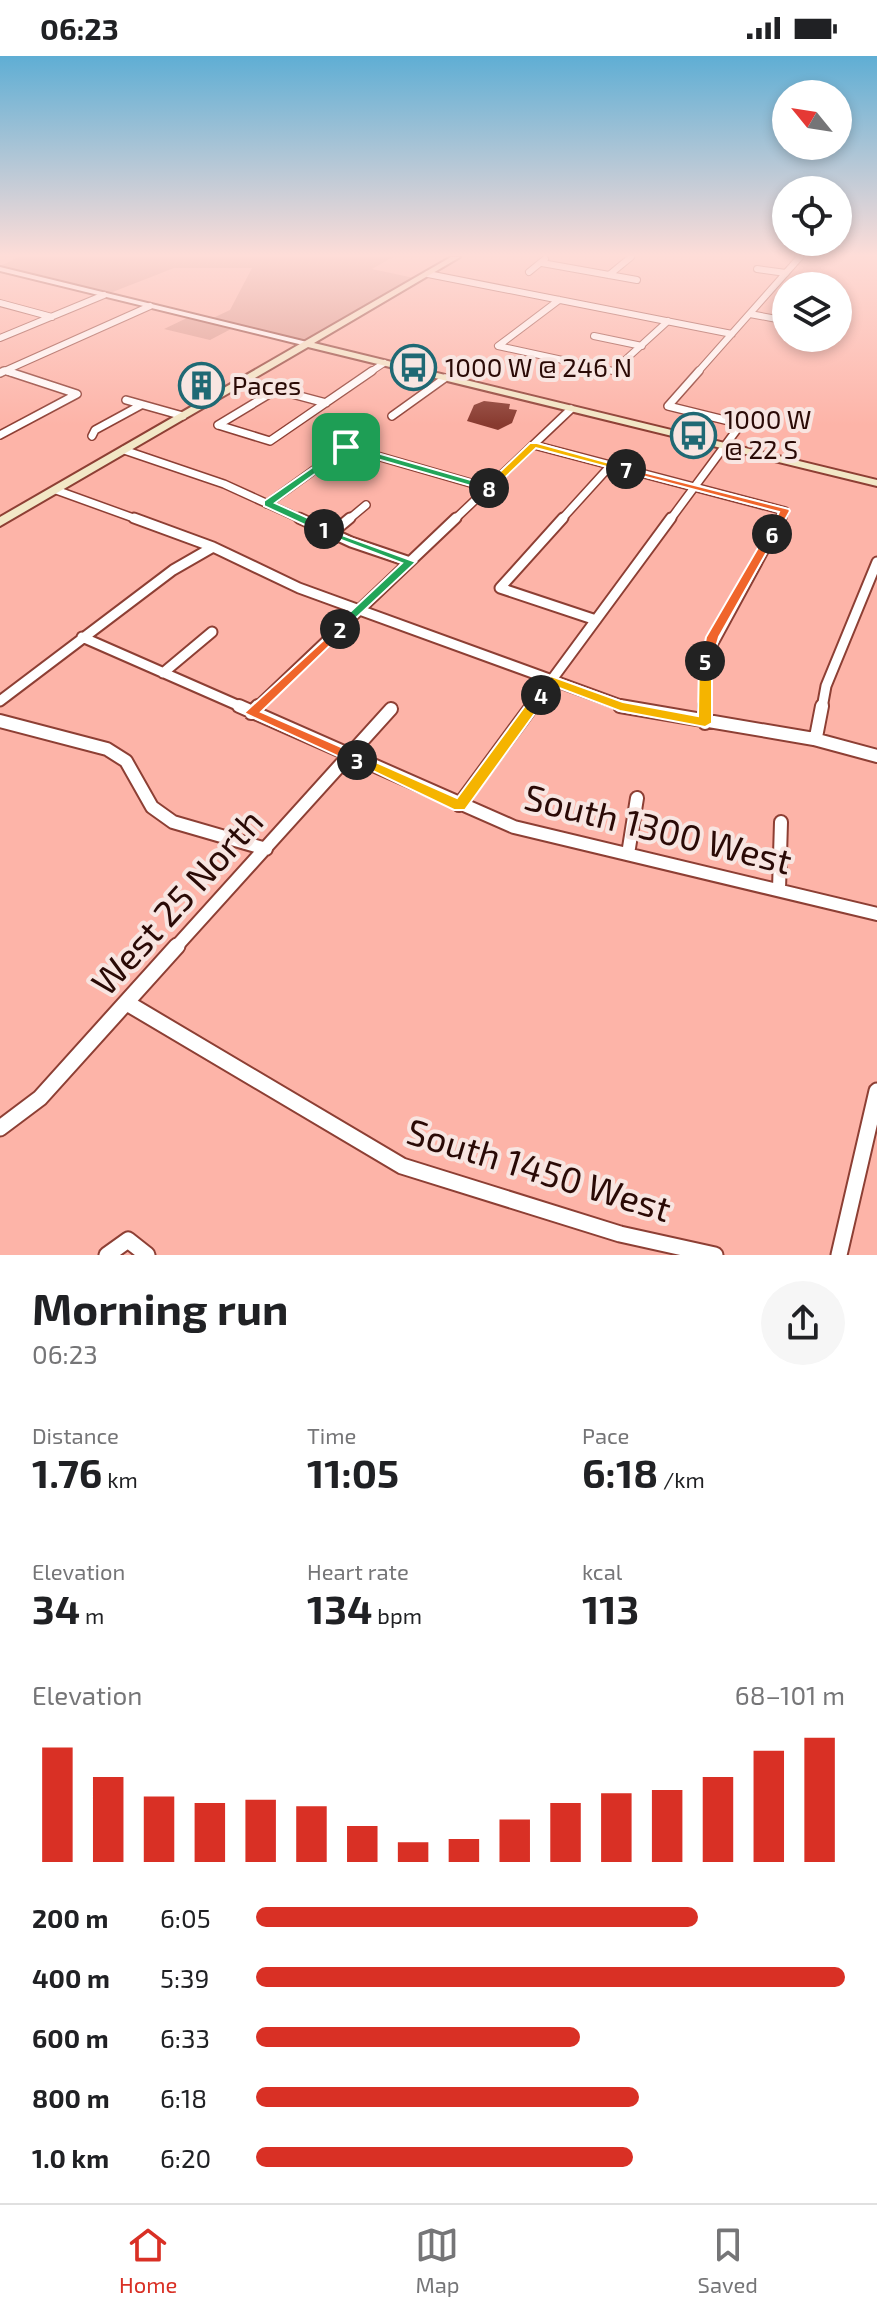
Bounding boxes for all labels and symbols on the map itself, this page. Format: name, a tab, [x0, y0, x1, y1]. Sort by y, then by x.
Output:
north arrow	[772, 80, 852, 160]
bus stop icon: 1000 W @ 246 N	[390, 344, 438, 392]
place label: 1000 W @ 246 N	[445, 351, 632, 382]
building icon: Paces	[177, 362, 225, 410]
place label: Paces	[232, 369, 301, 400]
place label: 1000 W @ 22 S	[724, 403, 812, 464]
bus stop icon: 1000 W @ 22 S	[669, 411, 717, 459]
pin	[312, 413, 380, 481]
pin: 7	[606, 449, 646, 489]
pin: 8	[469, 468, 509, 508]
pin: 1	[304, 509, 344, 549]
pin: 6	[752, 514, 792, 554]
pin: 2	[320, 609, 360, 649]
pin: 5	[685, 641, 725, 681]
pin: 4	[521, 675, 561, 715]
pin: 3	[337, 740, 377, 780]
street label: South 1300 West	[520, 774, 796, 882]
street label: West 25 North	[81, 799, 271, 1003]
street label: South 1450 West	[402, 1108, 677, 1229]

